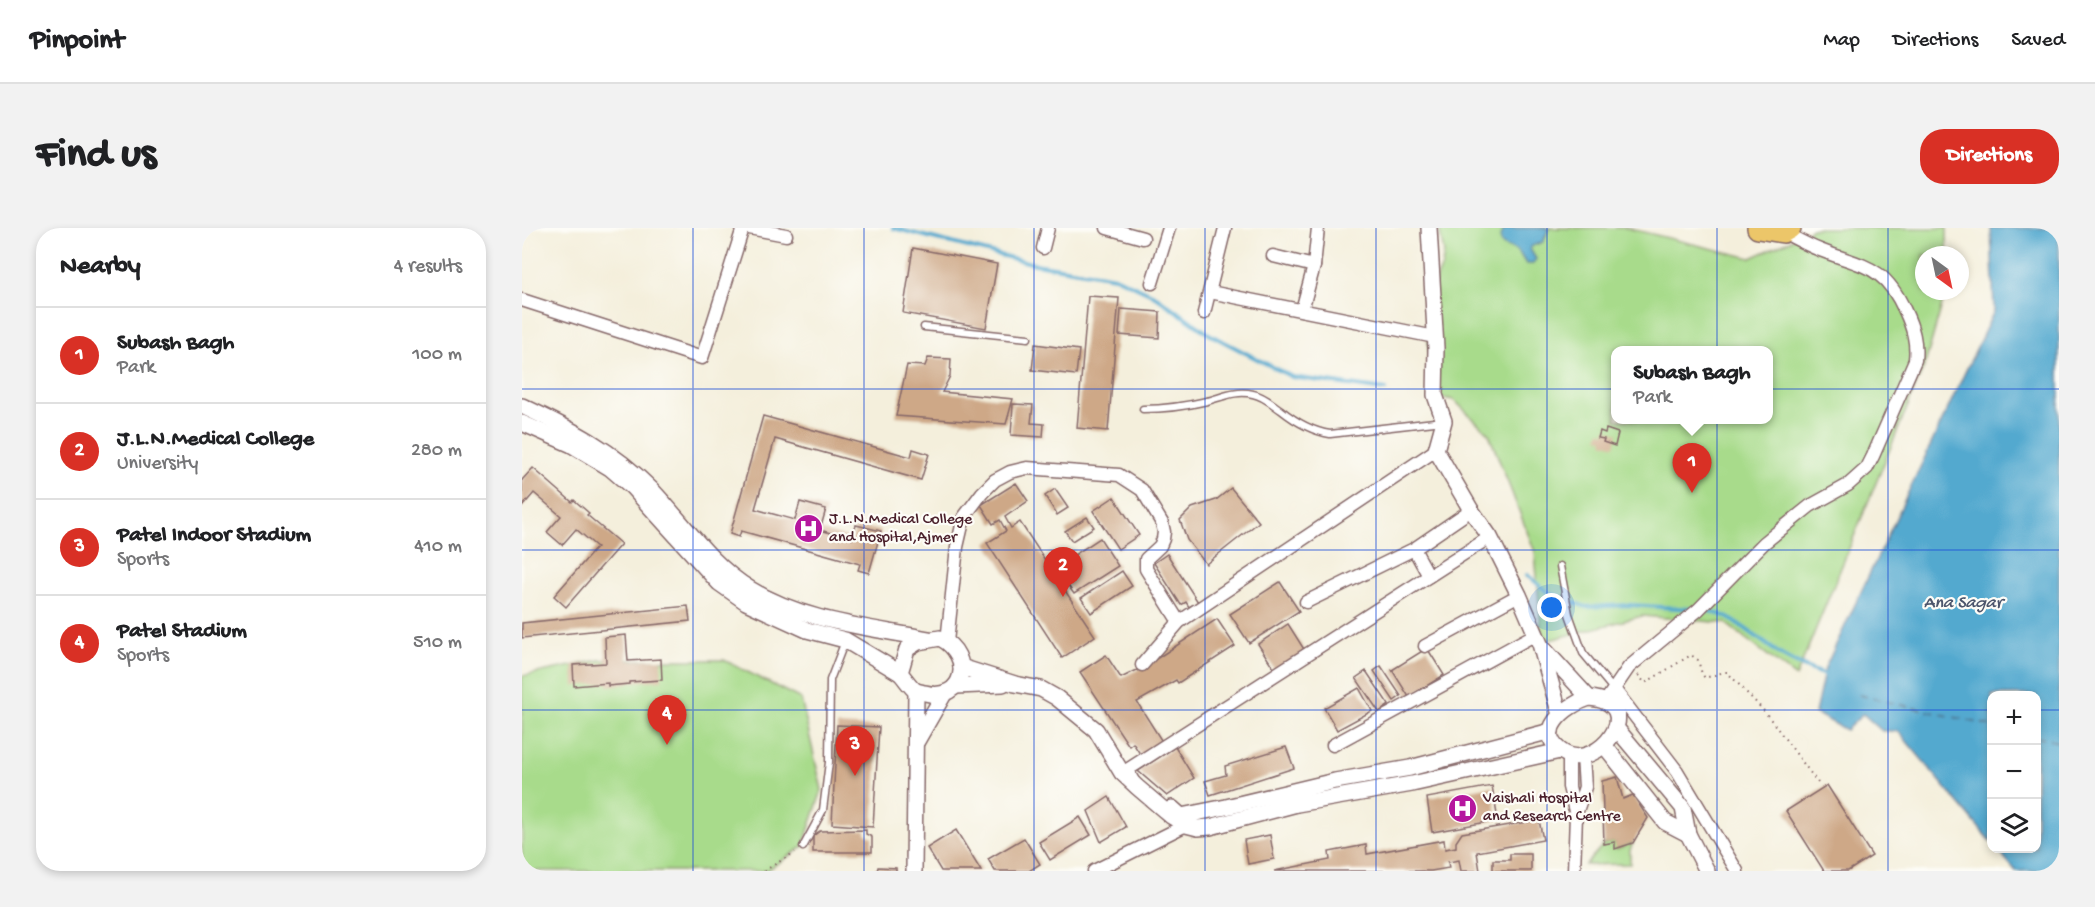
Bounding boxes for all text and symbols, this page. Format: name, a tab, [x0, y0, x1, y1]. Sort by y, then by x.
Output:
text: Pinpoint	[30, 25, 124, 58]
text: Map	[1823, 29, 1860, 54]
text: Directions	[1893, 29, 1978, 54]
text: Saved	[2011, 29, 2065, 54]
button: Directions	[1920, 129, 2059, 184]
text: Find us	[36, 132, 156, 181]
north arrow	[1915, 246, 1969, 300]
text: Nearby	[60, 252, 141, 283]
text: 4 results	[394, 256, 462, 279]
text: Subash Bagh	[117, 331, 234, 357]
text: 1	[75, 344, 84, 367]
text: 100 m	[412, 344, 462, 367]
popup	[1611, 346, 1773, 424]
text: Park	[117, 357, 155, 380]
text: Subash Bagh	[1633, 361, 1751, 387]
text: Park	[1633, 387, 1672, 410]
text: J.L.N.Medical College	[117, 427, 314, 453]
text: 2	[75, 440, 84, 463]
text: 280 m	[411, 440, 462, 463]
pin: 1	[1672, 444, 1712, 493]
text: University	[117, 453, 198, 476]
place label: J.L.N.Medical College and Hospital,Ajmer	[829, 511, 973, 548]
hospital icon: J.L.N.Medical College and Hospital,Ajmer	[792, 513, 824, 545]
text: Patel Indoor Stadium	[117, 523, 311, 549]
text: 3	[74, 536, 85, 559]
text: 410 m	[414, 536, 462, 559]
pin: 2	[1044, 548, 1082, 597]
text: Sports	[117, 549, 169, 572]
your location	[1537, 593, 1566, 622]
water label: Ana Sagar	[1924, 593, 2006, 614]
text: Patel Stadium	[117, 619, 247, 645]
text: 4	[75, 632, 84, 655]
text: 510 m	[413, 632, 462, 655]
text: Sports	[117, 645, 169, 668]
map controls	[1987, 691, 2041, 853]
button: +	[1987, 691, 2041, 745]
pin: 4	[648, 696, 686, 745]
pin: 3	[836, 726, 874, 776]
button: −	[1987, 745, 2041, 799]
place label: Vaishali Hospital and Research Centre	[1482, 790, 1622, 827]
hospital icon: Vaishali Hospital and Research Centre	[1446, 792, 1478, 824]
button: layers	[1987, 799, 2041, 853]

